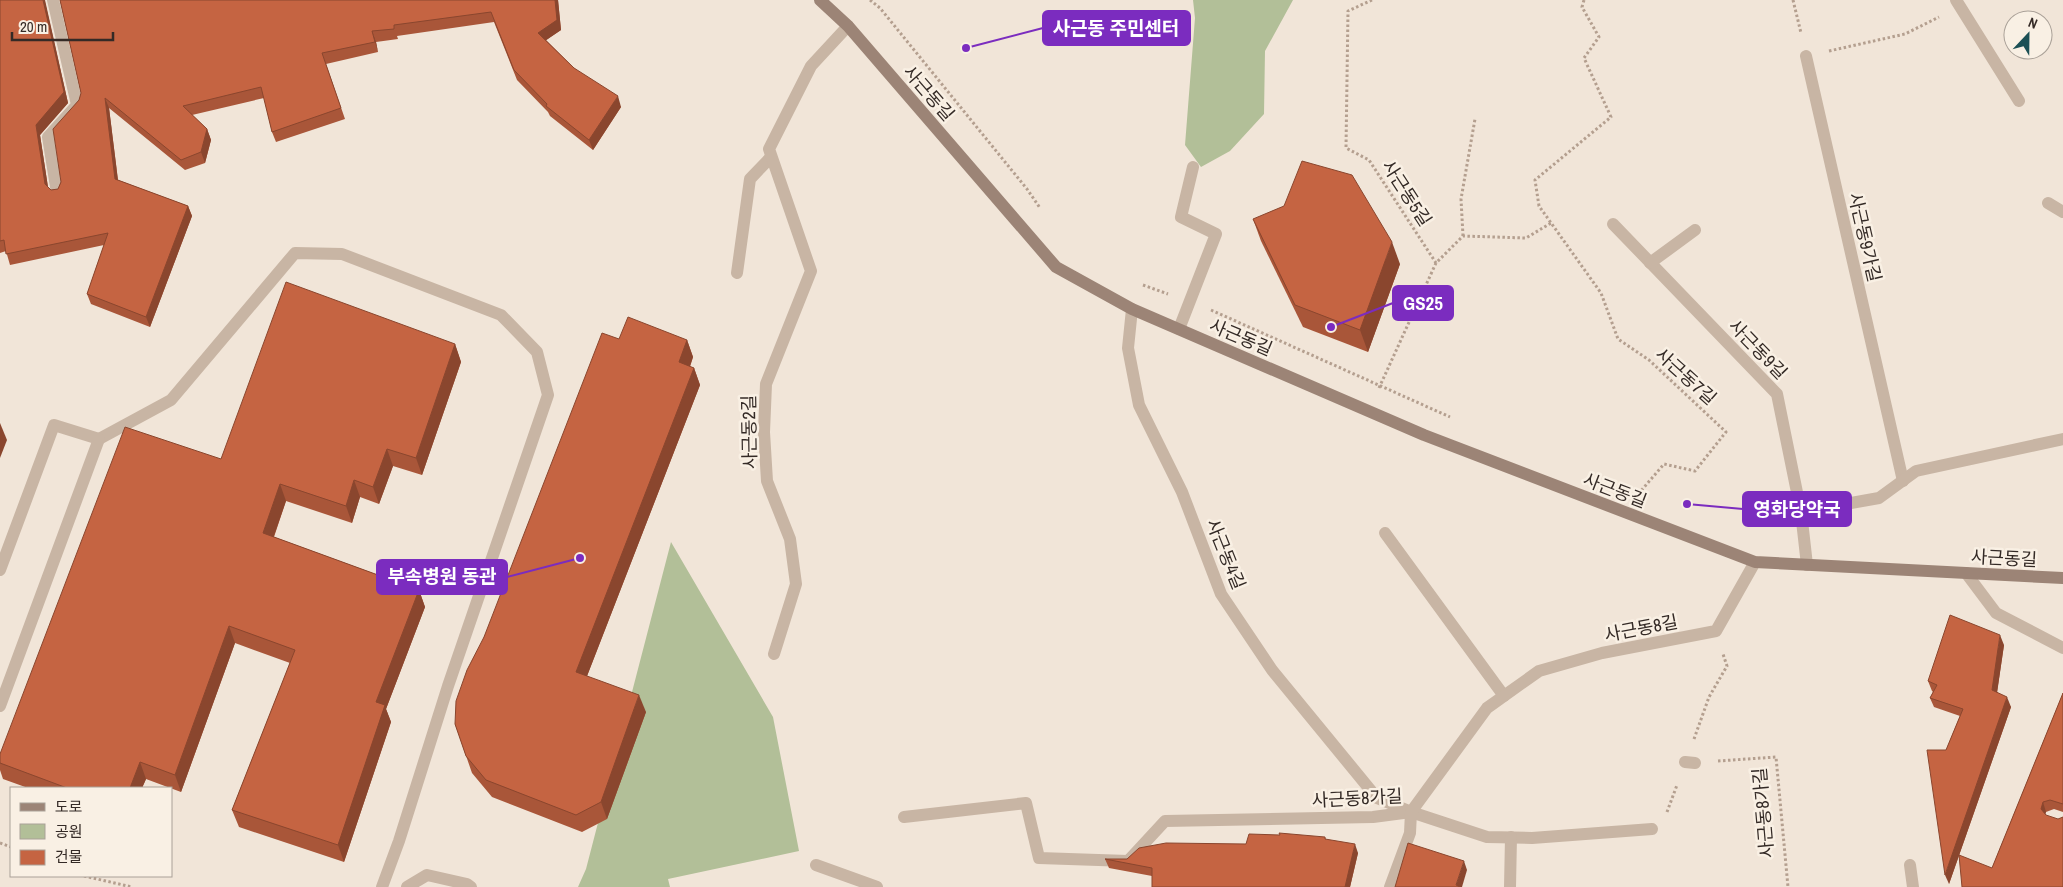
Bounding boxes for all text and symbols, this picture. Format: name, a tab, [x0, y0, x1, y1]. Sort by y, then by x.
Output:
scale bar	[12, 10, 114, 42]
north arrow	[2003, 10, 2053, 60]
callout: 사근동 주민센터	[1043, 11, 1190, 45]
text: N	[2026, 13, 2040, 33]
text: 사근동 주민센터	[1053, 15, 1179, 41]
text: 20 m	[20, 16, 47, 37]
street label: 사근동길	[898, 60, 960, 126]
street label: 사근동5길	[1376, 155, 1438, 231]
street label: 사근동9가길	[1843, 190, 1887, 284]
callout: GS25	[1393, 286, 1453, 320]
text: GS25	[1403, 290, 1443, 316]
street label: 사근동길	[1206, 313, 1276, 361]
street label: 사근동9길	[1723, 314, 1793, 384]
street label: 사근동7길	[1650, 342, 1722, 410]
street label: 사근동2길	[736, 395, 762, 469]
street label: 사근동길	[1580, 466, 1650, 514]
callout: 영화당약국	[1743, 492, 1851, 526]
text: 영화당약국	[1753, 496, 1841, 522]
street label: 사근동4길	[1200, 515, 1252, 593]
street label: 사근동길	[1970, 544, 2038, 572]
callout: 부속병원 동관	[377, 560, 507, 594]
text: 부속병원 동관	[387, 563, 497, 589]
street label: 사근동8길	[1602, 609, 1680, 647]
street label: 사근동8가길	[1747, 767, 1779, 859]
street label: 사근동8가길	[1311, 783, 1403, 813]
legend	[10, 787, 172, 877]
text: 도로	[55, 796, 83, 817]
text: 공원	[55, 821, 83, 842]
text: 건물	[55, 846, 83, 867]

